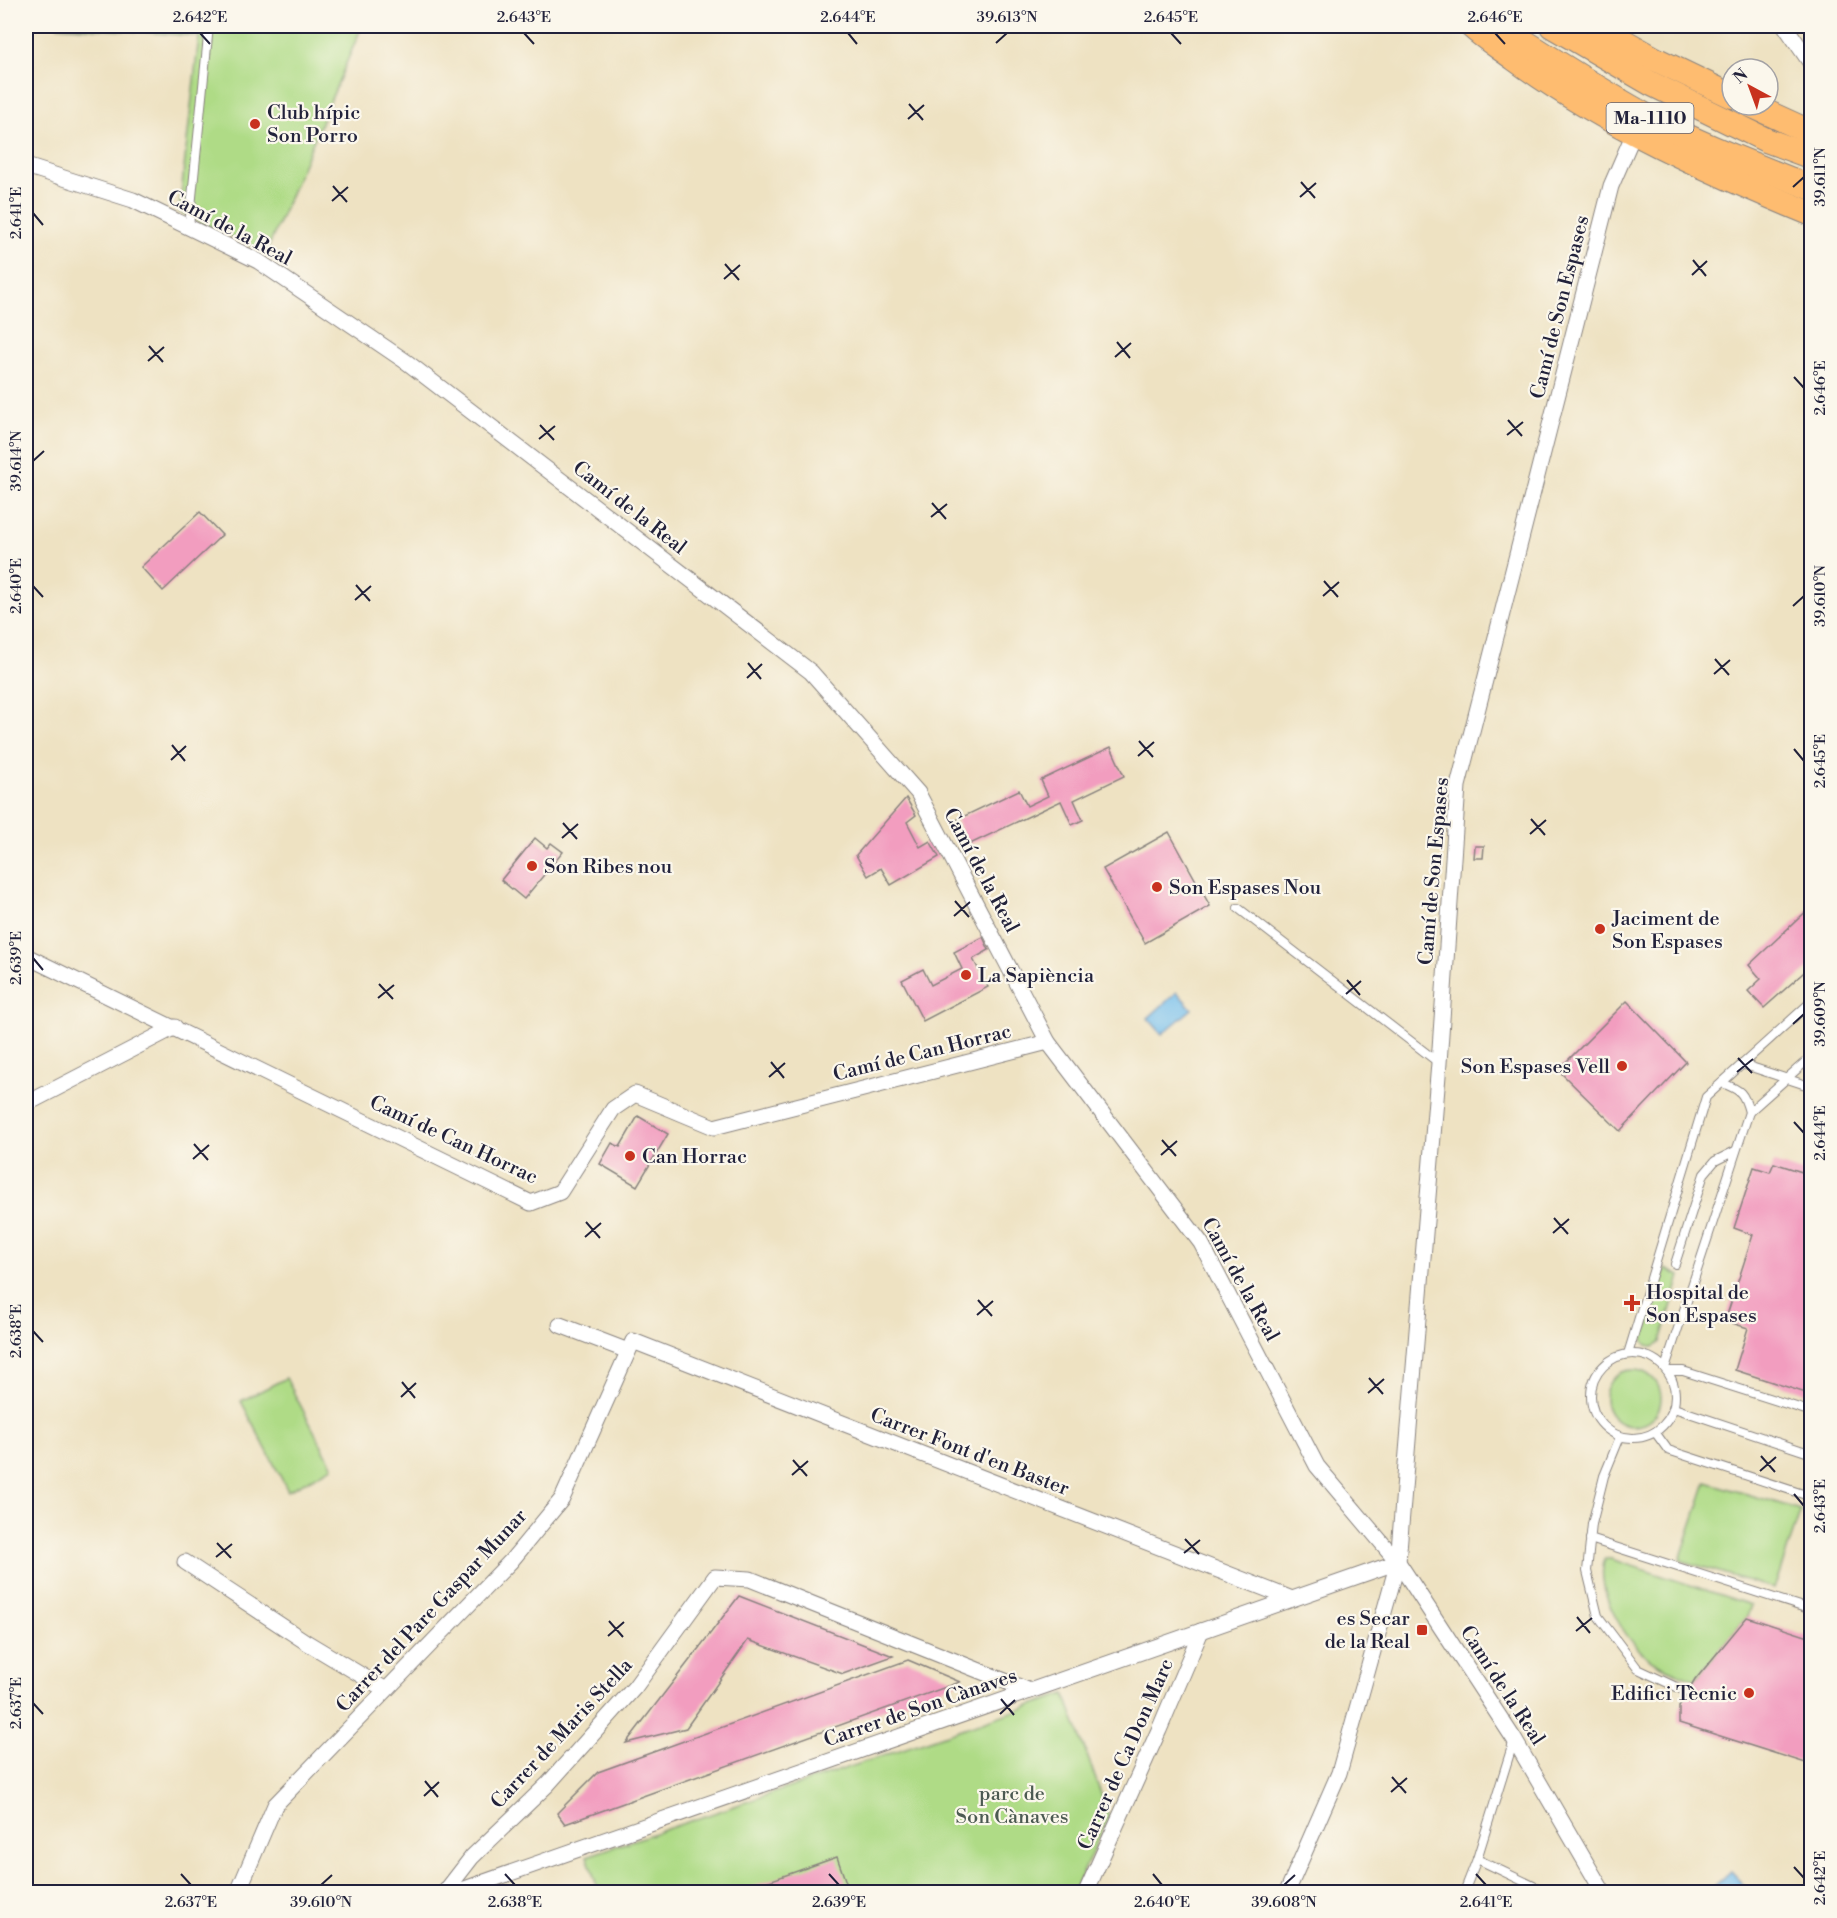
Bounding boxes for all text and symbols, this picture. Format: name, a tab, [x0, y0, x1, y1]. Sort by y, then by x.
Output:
text: 2.642°E	[173, 8, 227, 27]
text: 2.643°E	[497, 8, 551, 27]
text: 2.644°E	[820, 8, 876, 27]
text: 39.613°N	[977, 8, 1037, 27]
text: 2.645°E	[1144, 8, 1198, 27]
text: 2.646°E	[1467, 8, 1523, 27]
north arrow	[1720, 57, 1780, 117]
text: N	[1729, 65, 1752, 88]
place label: Club hípic Son Porro	[267, 101, 360, 149]
road number: Ma-1110	[1606, 103, 1694, 133]
marker: Club hípic Son Porro	[248, 117, 262, 131]
text: 39.611°N	[1811, 147, 1830, 207]
street label: Camí de la Real	[163, 185, 296, 272]
text: 2.641°E	[7, 187, 26, 239]
street label: Camí de Son Espases	[1526, 213, 1595, 402]
text: 2.646°E	[1811, 360, 1830, 416]
text: 39.614°N	[7, 431, 26, 491]
street label: Camí de la Real	[567, 456, 691, 560]
text: 2.640°E	[7, 558, 26, 614]
text: 39.610°N	[1811, 565, 1830, 627]
text: 2.645°E	[1811, 734, 1830, 788]
street label: Camí de Son Espases	[1414, 776, 1455, 966]
street label: Camí de la Real	[937, 804, 1024, 937]
place label: Son Ribes nou	[544, 855, 673, 880]
marker: Son Ribes nou	[525, 859, 539, 873]
place label: Son Espases Nou	[1169, 876, 1322, 901]
marker: Son Espases Nou	[1150, 880, 1164, 894]
place label: Jaciment de Son Espases	[1611, 907, 1723, 955]
marker: Jaciment de Son Espases	[1593, 922, 1607, 936]
text: 2.639°E	[7, 931, 26, 985]
place label: La Sapiència	[978, 964, 1095, 989]
marker: La Sapiència	[959, 968, 973, 982]
text: 39.609°N	[1811, 981, 1830, 1047]
street label: Camí de Can Horrac	[831, 1019, 1014, 1088]
place label: Son Espases Vell	[1461, 1055, 1610, 1080]
marker: Son Espases Vell	[1615, 1059, 1629, 1073]
street label: Camí de Can Horrac	[365, 1090, 541, 1190]
text: 2.644°E	[1811, 1105, 1830, 1161]
place label: Can Horrac	[642, 1145, 747, 1170]
marker: Can Horrac	[623, 1149, 637, 1163]
street label: Camí de la Real	[1195, 1213, 1284, 1346]
place label: Hospital de Son Espases	[1646, 1281, 1757, 1329]
marker: Hospital de Son Espases	[1623, 1294, 1641, 1312]
text: 2.638°E	[7, 1304, 26, 1358]
street label: Carrer Font d'en Baster	[866, 1403, 1073, 1502]
text: 2.643°E	[1811, 1479, 1830, 1533]
street label: Carrer del Pare Gaspar Munar	[331, 1504, 533, 1718]
place label: es Secar de la Real	[1324, 1607, 1410, 1655]
street label: Camí de la Real	[1454, 1621, 1550, 1750]
marker: es Secar de la Real	[1415, 1623, 1429, 1637]
street label: Carrer de Maris Stella	[486, 1653, 639, 1814]
street label: Carrer de Ca Don Marc	[1073, 1655, 1180, 1854]
street label: Carrer de Son Cànaves	[821, 1664, 1020, 1753]
text: 2.637°E	[7, 1677, 26, 1729]
place label: Edifici Tècnic	[1611, 1682, 1737, 1707]
marker: Edifici Tècnic	[1742, 1686, 1756, 1700]
park label: parc de Son Cànaves	[956, 1782, 1069, 1830]
text: 2.642°E	[1811, 1851, 1830, 1905]
text: 2.637°E	[165, 1893, 217, 1912]
text: 39.610°N	[290, 1893, 352, 1912]
text: 2.638°E	[488, 1893, 542, 1912]
text: 2.639°E	[812, 1893, 866, 1912]
text: 2.640°E	[1134, 1893, 1190, 1912]
text: 39.608°N	[1251, 1893, 1317, 1912]
text: 2.641°E	[1460, 1893, 1512, 1912]

